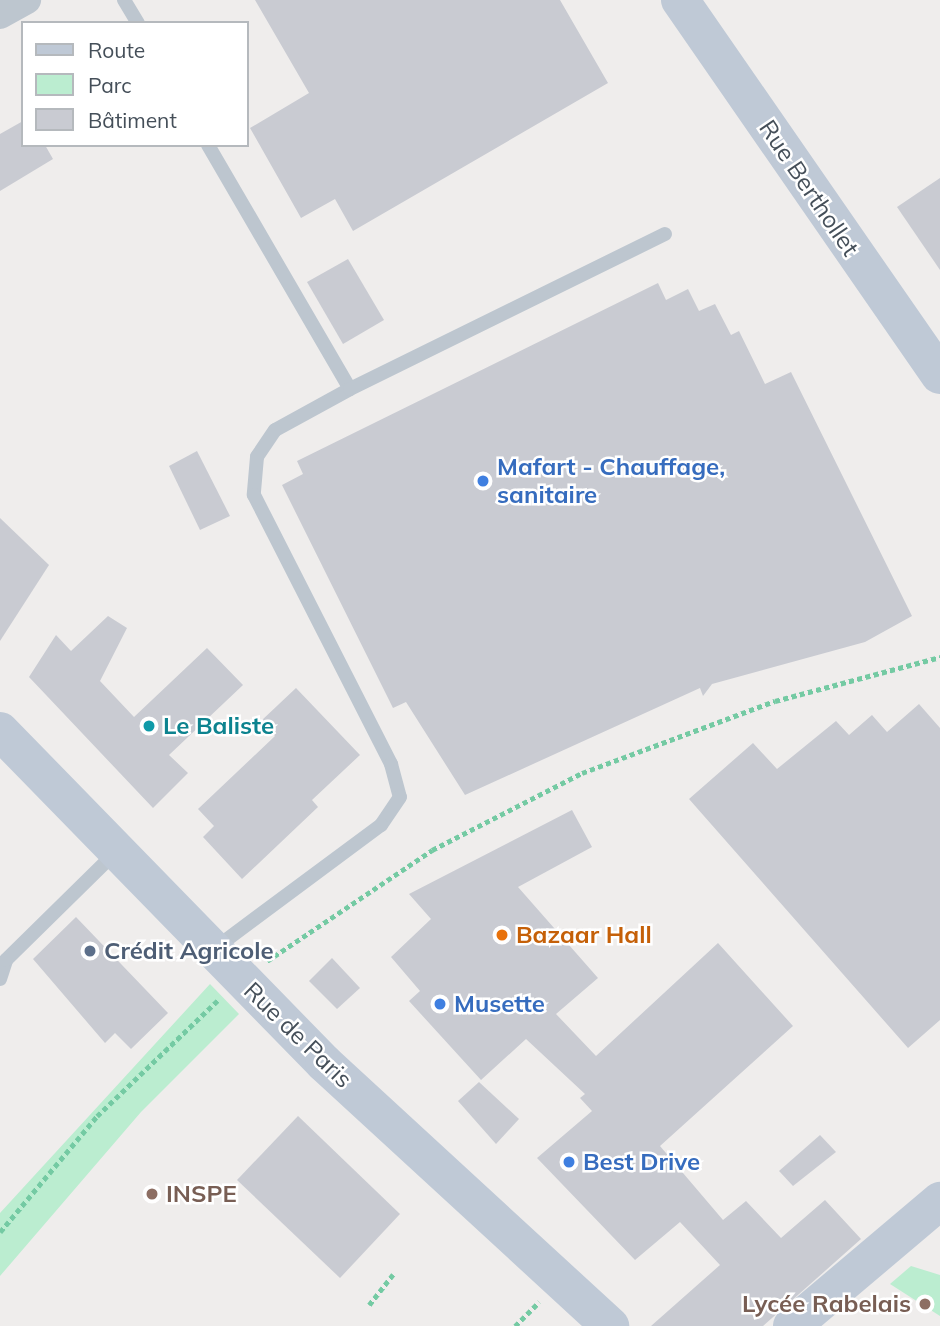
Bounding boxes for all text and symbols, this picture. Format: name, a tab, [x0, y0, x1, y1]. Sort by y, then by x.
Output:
legend	[21, 21, 248, 147]
text: Route	[88, 37, 145, 63]
text: Parc	[88, 72, 132, 98]
text: Bâtiment	[88, 107, 177, 133]
street label: Rue Berthollet	[753, 115, 865, 261]
place label: Mafart - Chauffage, sanitaire	[497, 453, 725, 509]
marker: Mafart - Chauffage, sanitaire	[475, 473, 491, 489]
place label: Le Baliste	[163, 712, 274, 740]
marker: Le Baliste	[141, 718, 157, 734]
place label: Bazaar Hall	[516, 921, 652, 949]
marker: Bazaar Hall	[494, 927, 510, 943]
place label: Crédit Agricole	[104, 937, 274, 965]
marker: Crédit Agricole	[82, 943, 98, 959]
street label: Rue de Paris	[238, 976, 358, 1094]
place label: Musette	[454, 990, 545, 1018]
marker: Musette	[432, 996, 448, 1012]
place label: Best Drive	[583, 1148, 700, 1176]
marker: Best Drive	[561, 1154, 577, 1170]
place label: INSPE	[166, 1180, 237, 1208]
marker: INSPE	[144, 1186, 160, 1202]
place label: Lycée Rabelais	[742, 1290, 911, 1318]
marker: Lycée Rabelais	[917, 1296, 933, 1312]

